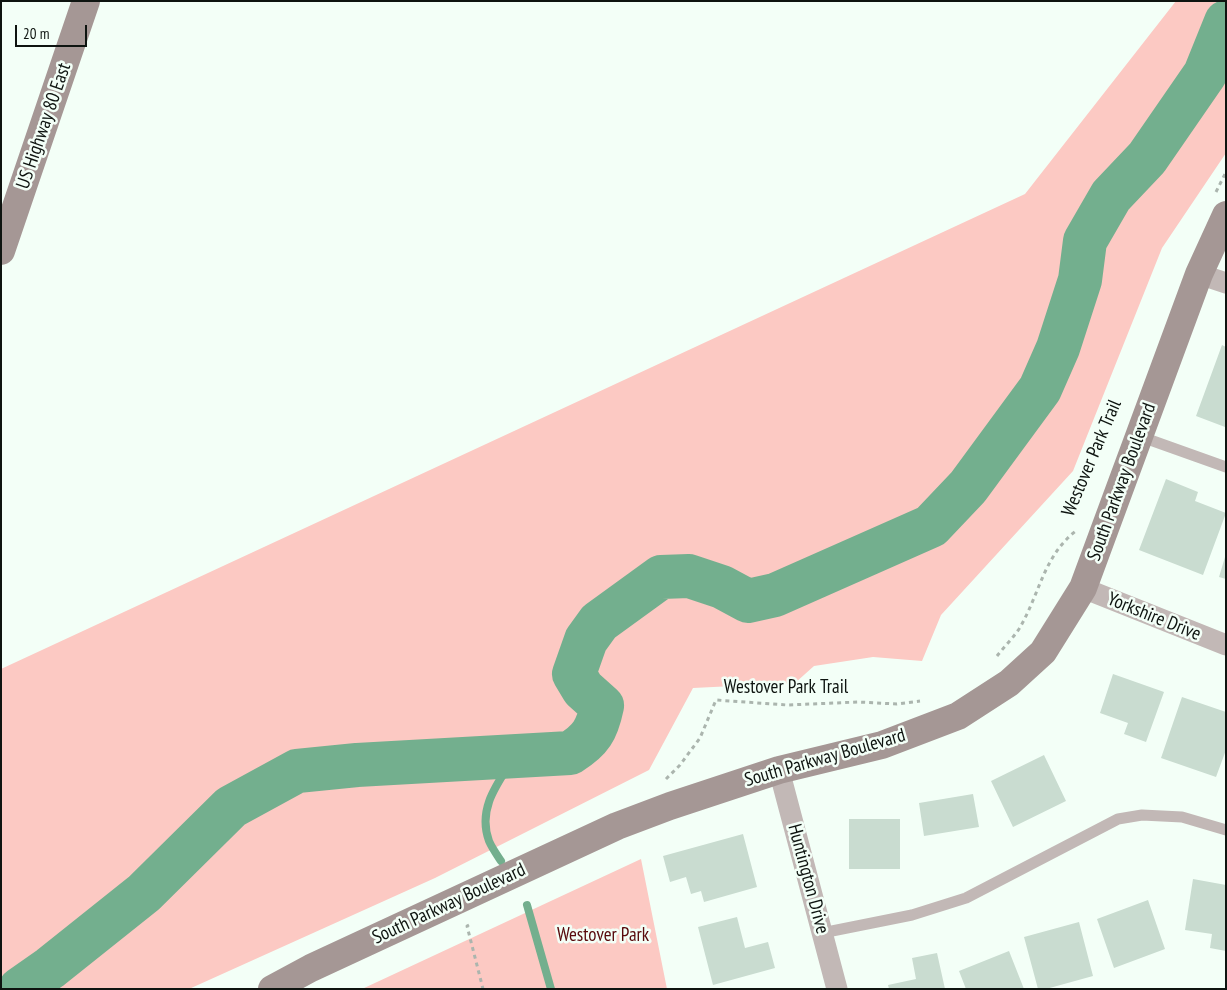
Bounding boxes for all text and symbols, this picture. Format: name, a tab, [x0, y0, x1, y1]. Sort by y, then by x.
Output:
scale bar	[18, 15, 90, 47]
text: 20 m	[23, 24, 49, 43]
street label: US Highway 80 East	[12, 60, 76, 192]
street label: Westover Park Trail	[1057, 396, 1127, 520]
street label: South Parkway Boulevard	[1083, 400, 1161, 564]
street label: Yorkshire Drive	[1104, 588, 1204, 646]
street label: Westover Park Trail	[724, 677, 848, 699]
street label: South Parkway Boulevard	[742, 724, 908, 792]
street label: Huntington Drive	[782, 822, 834, 936]
street label: South Parkway Boulevard	[369, 859, 529, 949]
park label: Westover Park	[557, 925, 649, 947]

